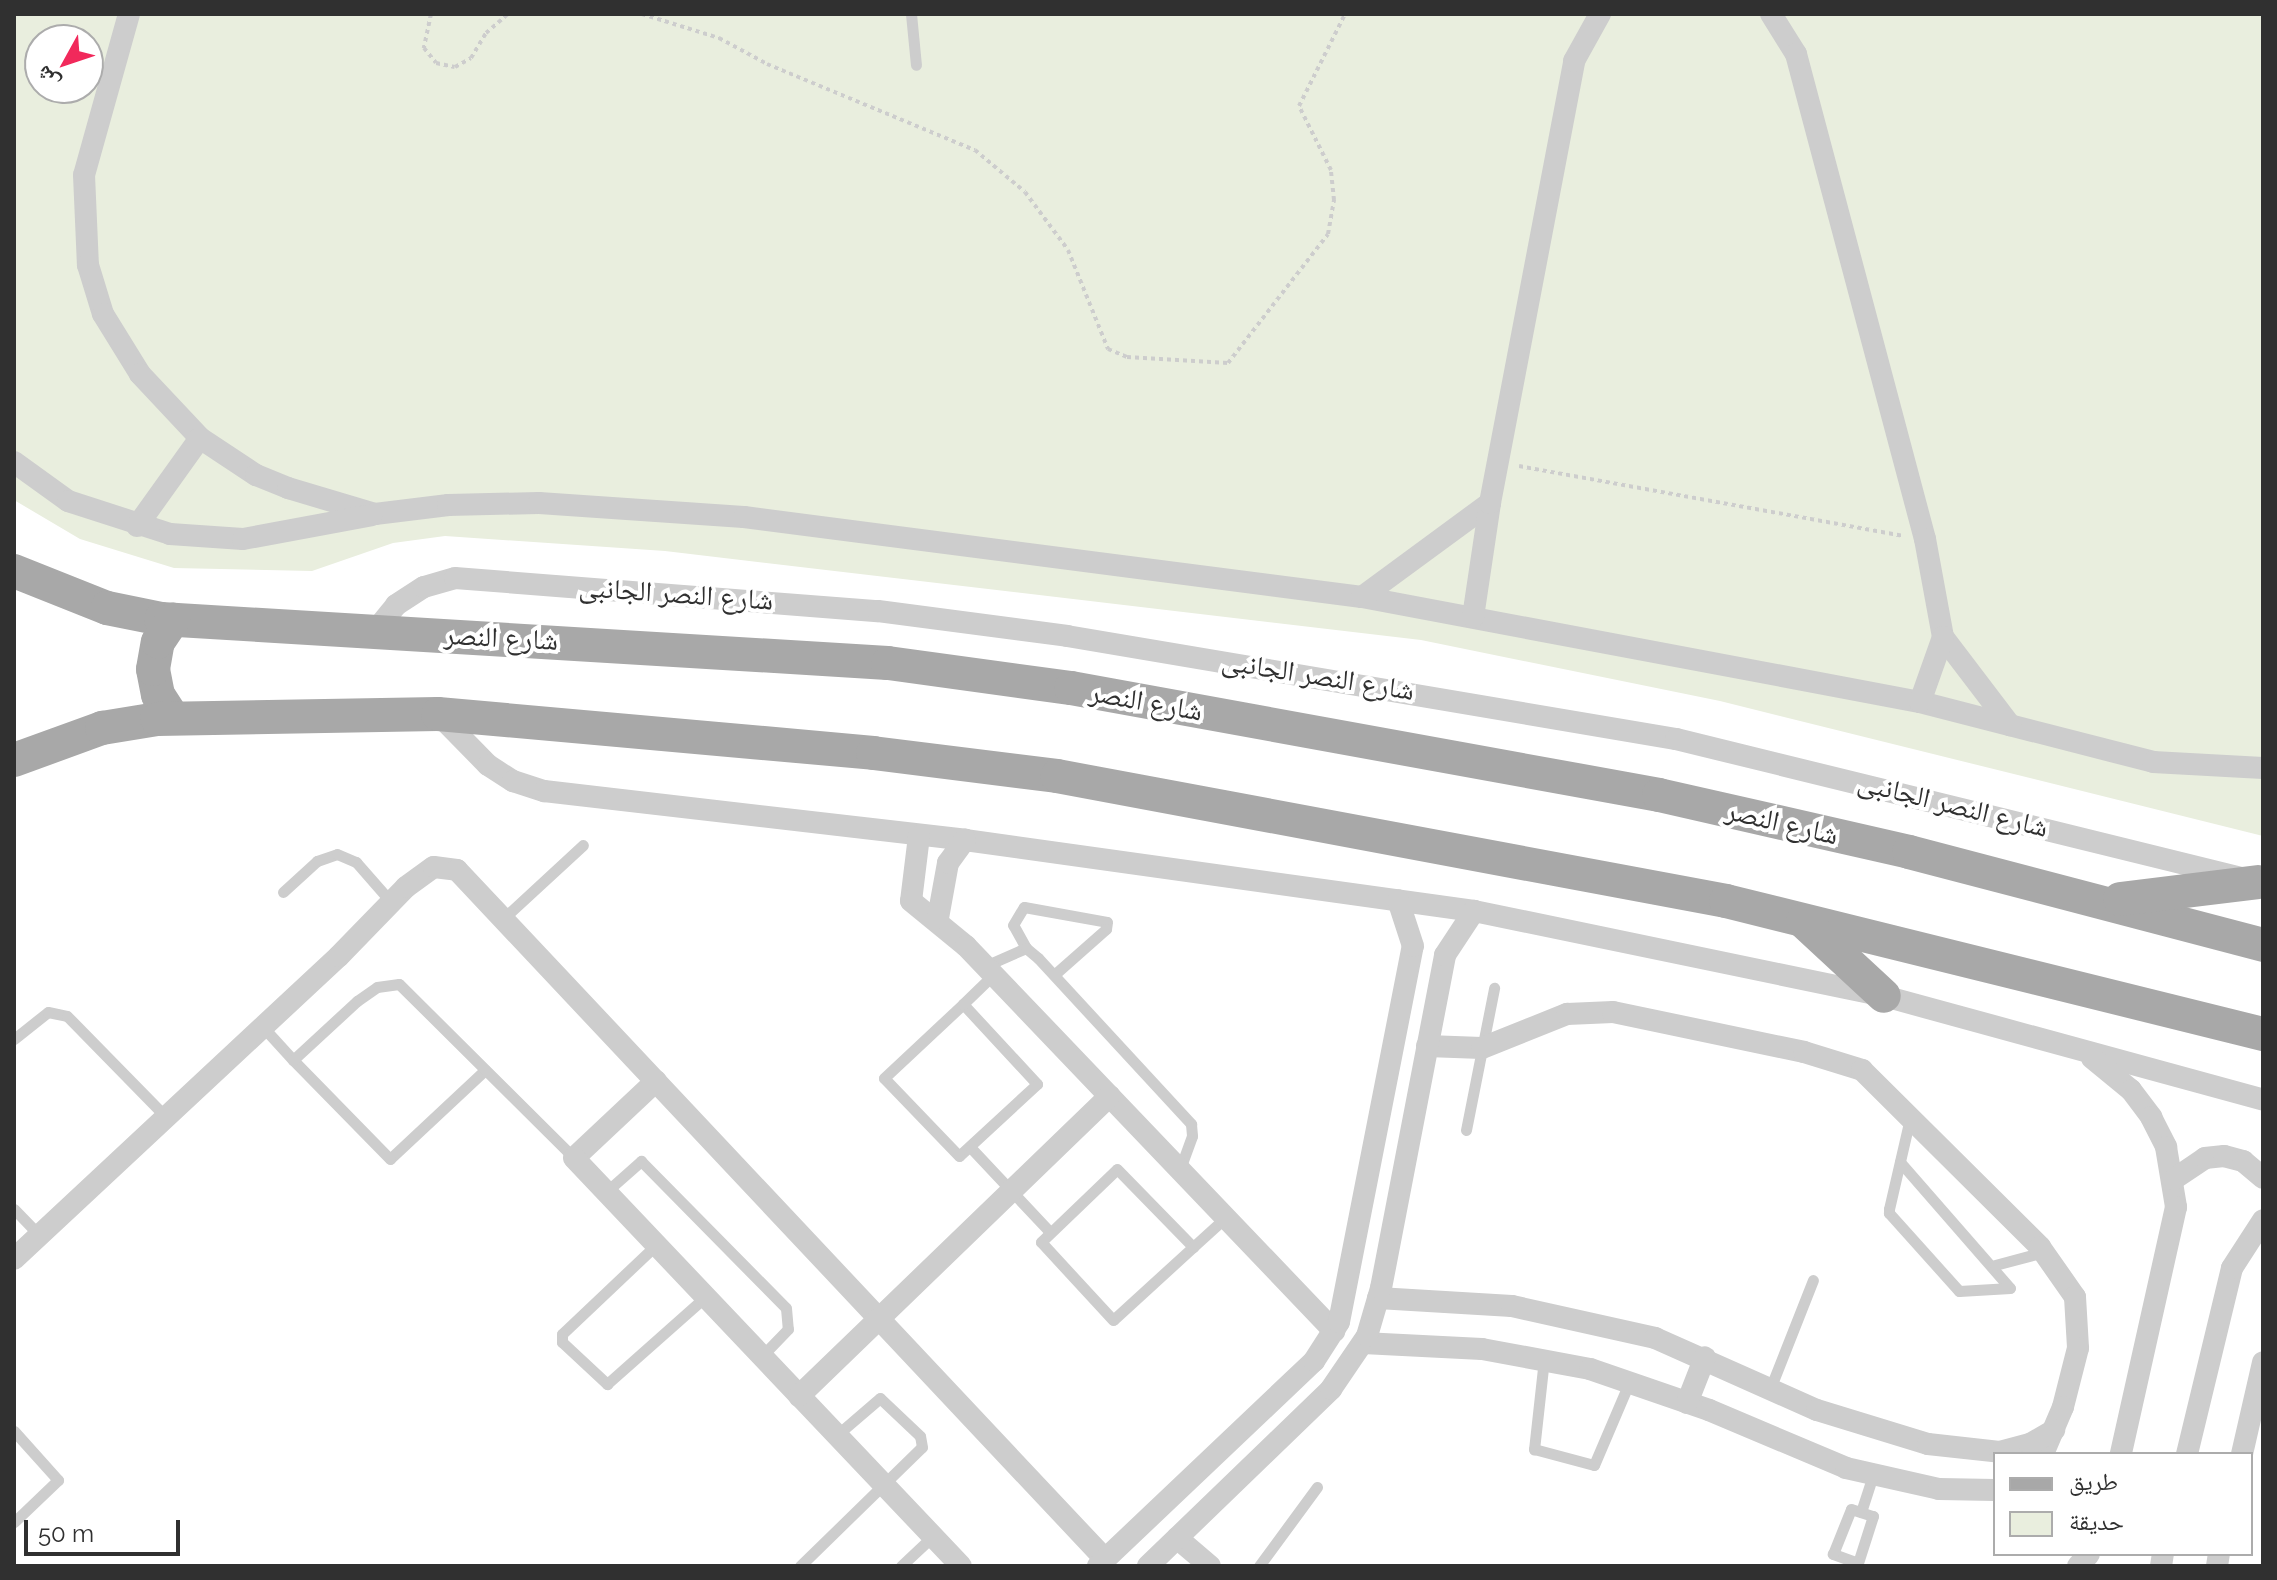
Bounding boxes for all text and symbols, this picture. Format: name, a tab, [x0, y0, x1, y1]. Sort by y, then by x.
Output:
north arrow	[24, 24, 104, 104]
text: ش	[30, 61, 65, 95]
street label: شارع النصر الجانبى	[578, 570, 774, 618]
street label: شارع النصر	[443, 618, 559, 658]
street label: شارع النصر الجانبى	[1219, 644, 1417, 708]
street label: شارع النصر	[1087, 676, 1205, 728]
street label: شارع النصر الجانبى	[1854, 765, 2052, 845]
street label: شارع النصر	[1723, 794, 1841, 852]
legend	[1993, 1452, 2253, 1556]
text: طريق	[2069, 1467, 2118, 1496]
scale bar	[28, 1504, 184, 1554]
text: حديقة	[2069, 1507, 2124, 1536]
text: 50 m	[38, 1519, 94, 1548]

